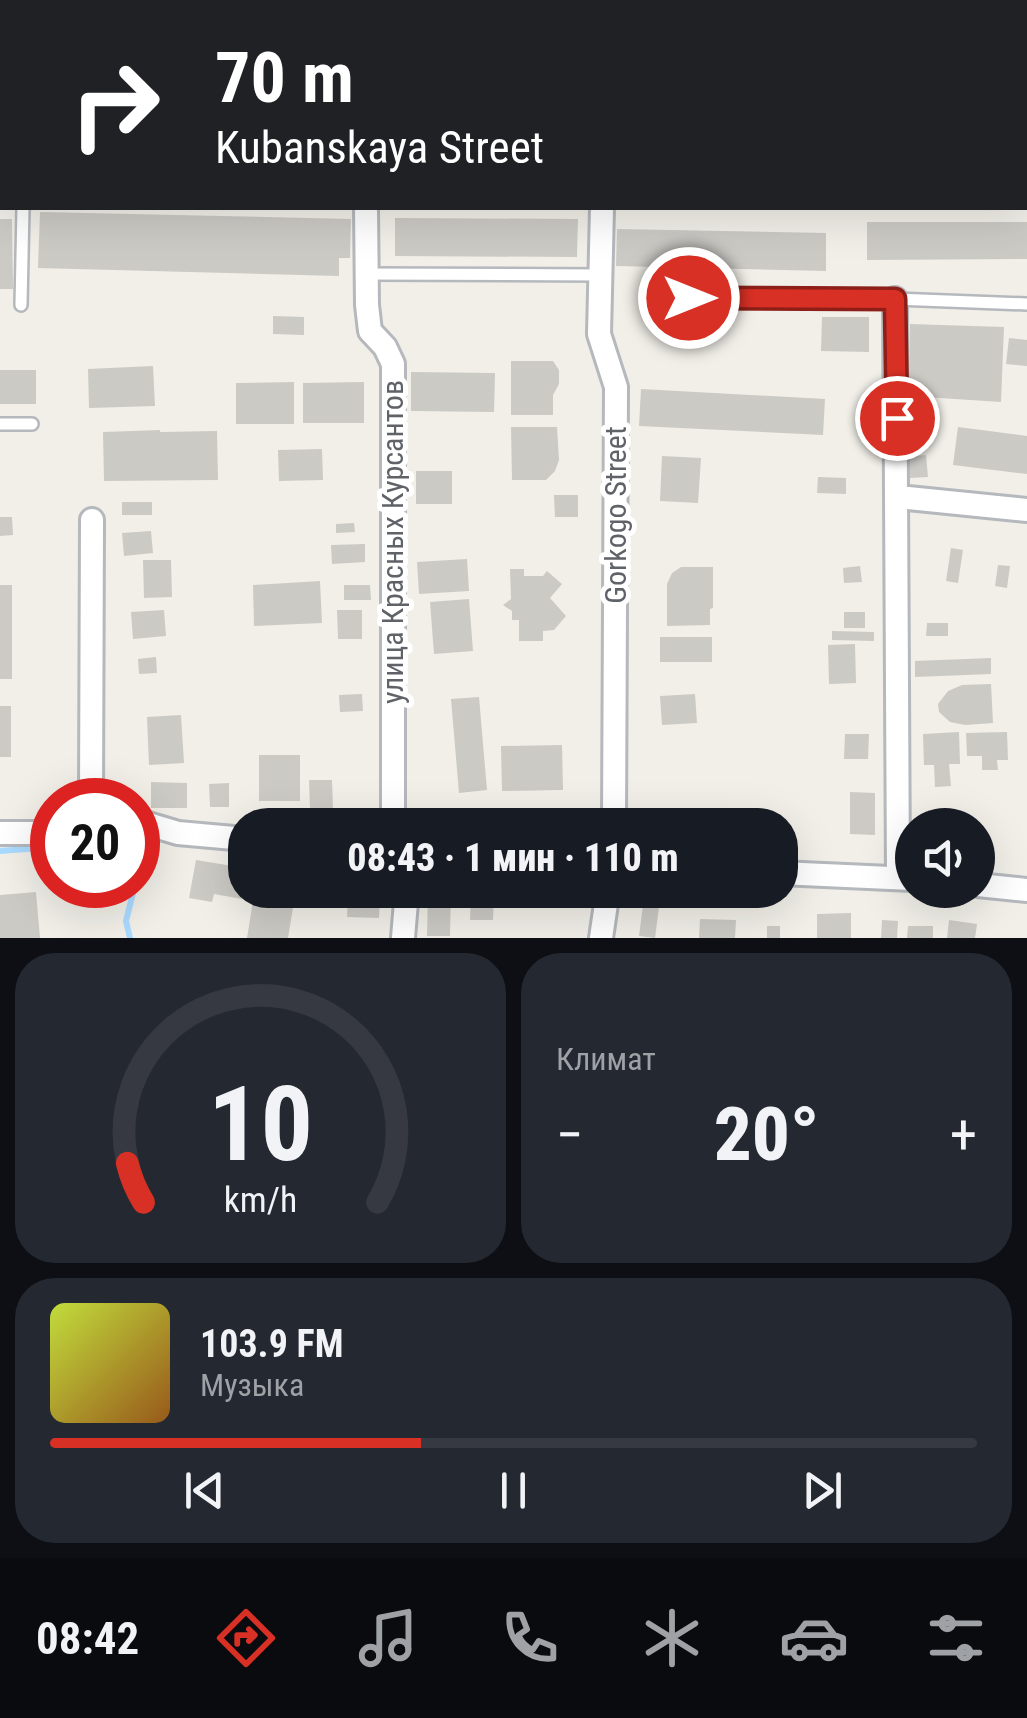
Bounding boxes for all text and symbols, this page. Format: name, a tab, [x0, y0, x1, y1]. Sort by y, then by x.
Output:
text: 70 m	[215, 37, 354, 119]
icon: right	[50, 40, 180, 170]
text: Kubanskaya Street	[215, 121, 544, 174]
position arrow	[637, 246, 741, 350]
pin	[855, 376, 940, 461]
street label: улица Красных Курсантов	[375, 380, 410, 704]
icon: arrive	[870, 391, 925, 446]
street label: Gorkogo Street	[598, 426, 633, 604]
speed limit sign: 20	[30, 778, 160, 908]
map controls	[895, 808, 995, 908]
button: sound	[895, 808, 995, 908]
text: 08:43 · 1 мин · 110 m	[347, 836, 679, 880]
text: Климат	[556, 1040, 656, 1078]
text: 10	[208, 1064, 313, 1185]
text: 20°	[714, 1090, 819, 1178]
text: −	[556, 1103, 584, 1167]
text: +	[950, 1103, 977, 1167]
text: km/h	[224, 1179, 297, 1221]
text: 103.9 FM	[200, 1322, 344, 1366]
text: Музыка	[200, 1366, 304, 1404]
icon: previous	[177, 1463, 232, 1518]
icon: pause	[486, 1463, 541, 1518]
icon: next	[795, 1463, 850, 1518]
icon: directions	[211, 1603, 281, 1673]
icon: music	[353, 1603, 423, 1673]
icon: phone	[495, 1603, 565, 1673]
icon: climate	[637, 1603, 707, 1673]
icon: car	[779, 1603, 849, 1673]
icon: filters	[921, 1603, 991, 1673]
text: 08:42	[36, 1612, 139, 1665]

